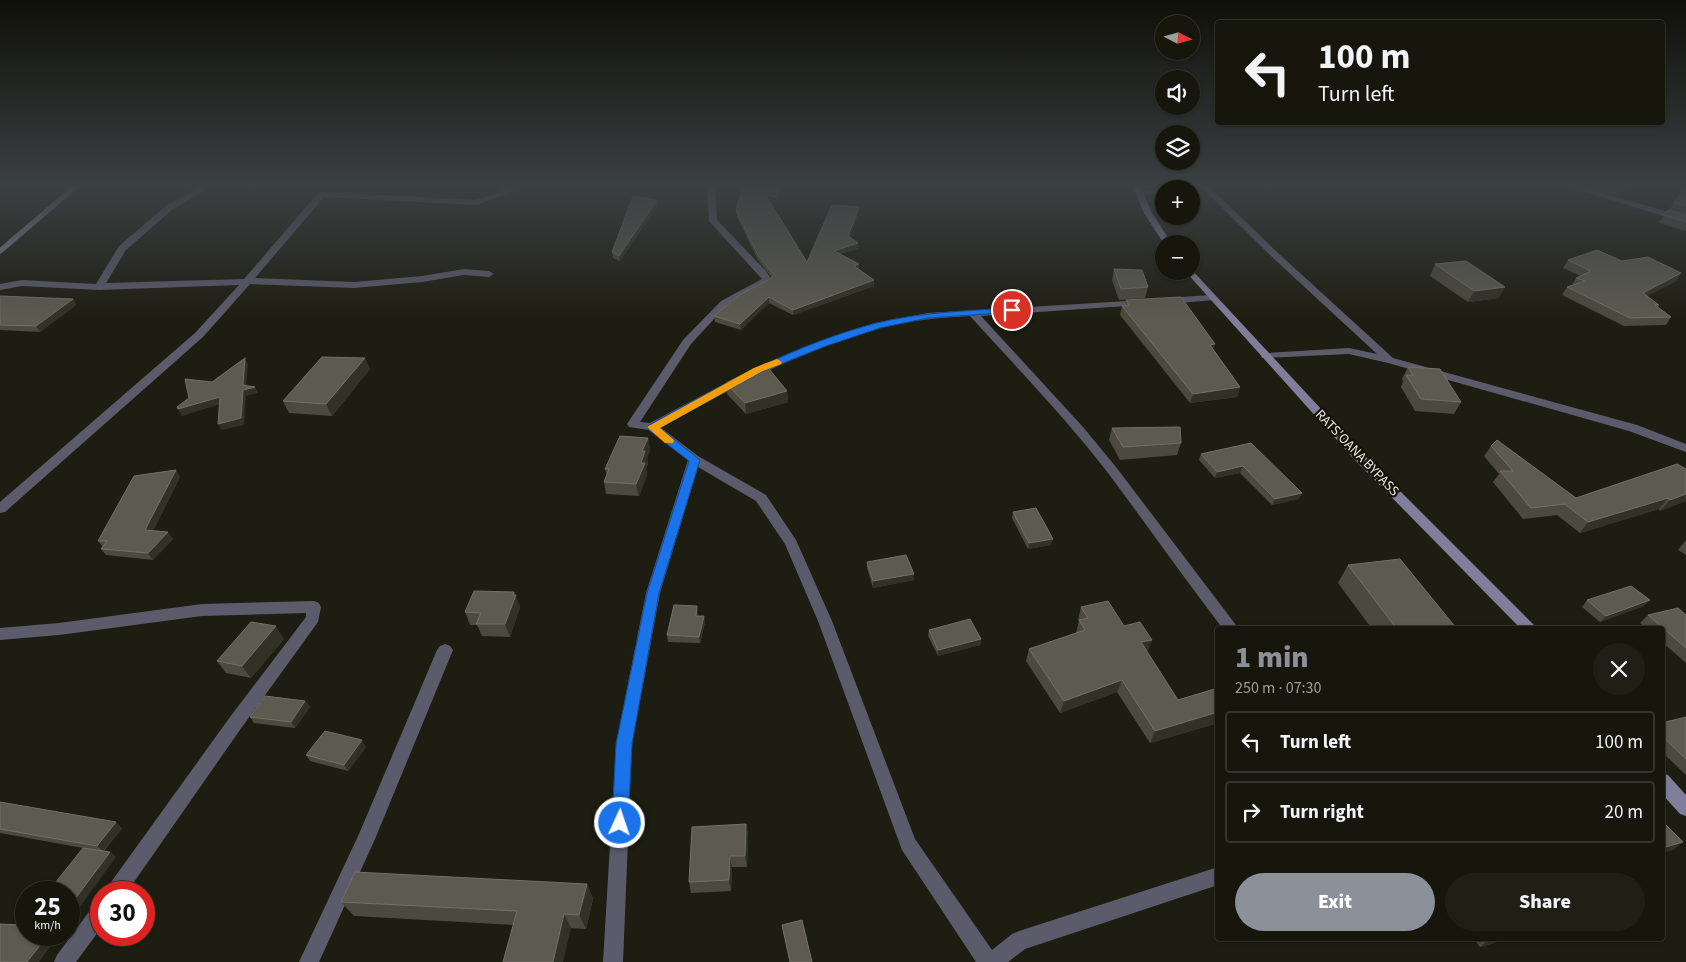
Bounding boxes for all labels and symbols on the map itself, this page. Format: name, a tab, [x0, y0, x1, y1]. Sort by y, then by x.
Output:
north arrow	[1155, 15, 1200, 60]
pin	[991, 289, 1033, 331]
street label: RATS'OANA BYPASS	[1310, 405, 1404, 501]
position arrow	[593, 796, 645, 848]
speed limit sign: 30	[90, 881, 155, 946]

